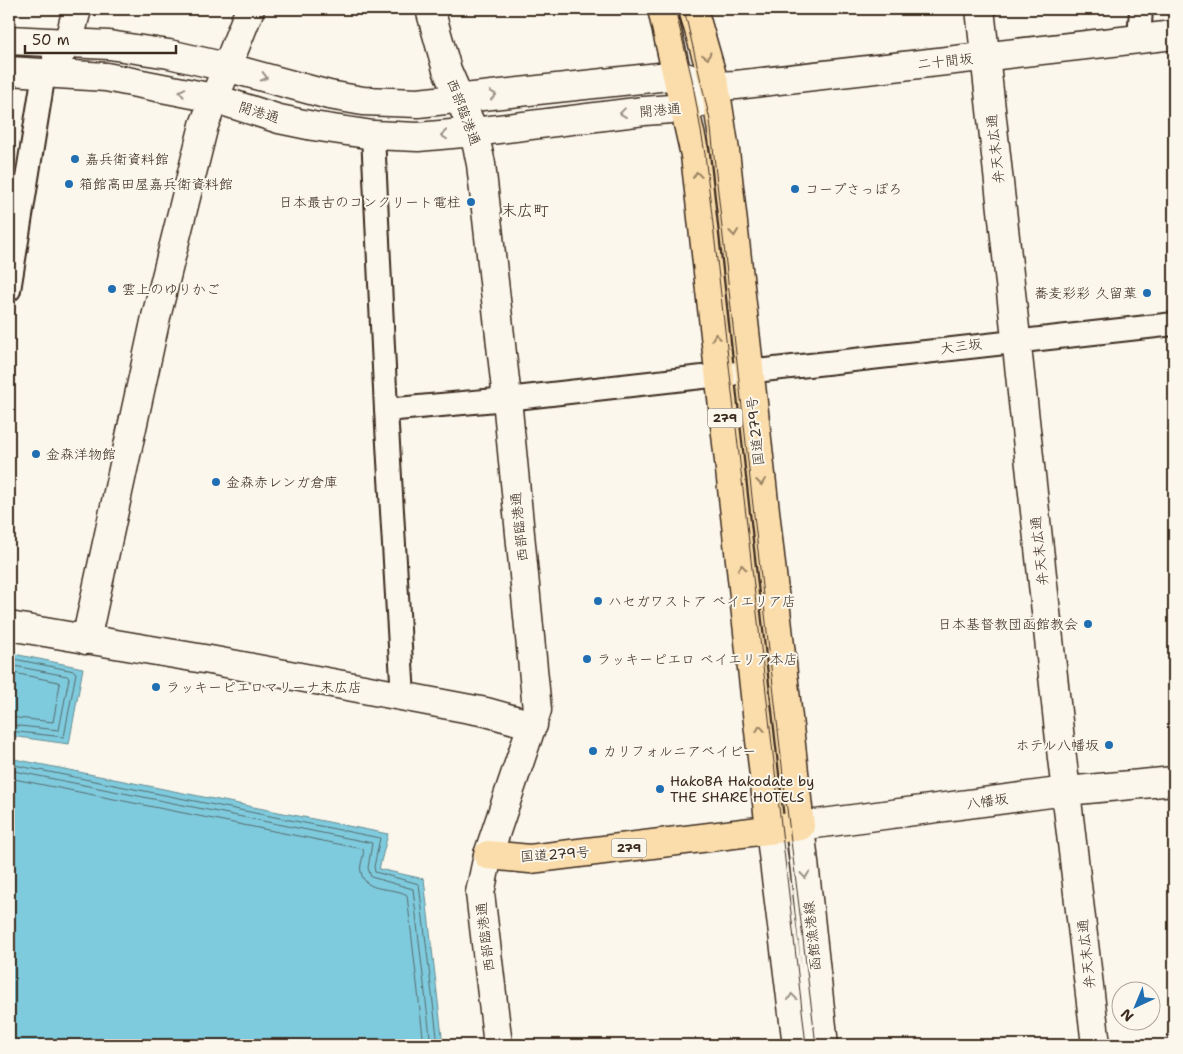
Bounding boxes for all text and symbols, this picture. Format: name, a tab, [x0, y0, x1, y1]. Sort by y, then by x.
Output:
scale bar	[25, 22, 176, 54]
text: 50 m	[32, 30, 70, 50]
street label: 二十間坂	[916, 49, 974, 73]
one-way arrow	[701, 51, 711, 59]
one-way arrow	[260, 71, 268, 82]
street label: 西部臨港通	[443, 76, 485, 148]
one-way arrow	[177, 88, 186, 98]
one-way arrow	[489, 90, 497, 101]
street label: 開港通	[236, 97, 282, 127]
street label: 開港通	[638, 99, 682, 121]
one-way arrow	[618, 107, 626, 118]
street label: 弁天末広通	[982, 113, 1008, 185]
one-way arrow	[440, 129, 448, 140]
place label: 嘉兵衛資料館	[85, 150, 169, 168]
marker: 嘉兵衛資料館	[69, 153, 81, 165]
one-way arrow	[692, 171, 703, 179]
place label: 箱館高田屋嘉兵衛資料館	[79, 175, 233, 193]
marker: 箱館高田屋嘉兵衛資料館	[63, 178, 75, 190]
place label: コープさっぽろ	[805, 180, 902, 198]
marker: コープさっぽろ	[789, 183, 801, 195]
place label: 日本最古のコンクリート電柱	[279, 193, 461, 211]
marker: 日本最古のコンクリート電柱	[465, 196, 477, 208]
district label: 末広町	[501, 200, 549, 221]
one-way arrow	[728, 230, 739, 238]
place label: 雲上のゆりかご	[122, 280, 220, 298]
marker: 雲上のゆりかご	[106, 283, 118, 295]
place label: 蕎麦彩彩 久留葉	[1034, 284, 1137, 302]
marker: 蕎麦彩彩 久留葉	[1141, 287, 1153, 299]
one-way arrow	[711, 333, 722, 341]
street label: 大三坂	[939, 335, 983, 357]
street label: 国道279号	[742, 395, 768, 467]
road number: 279	[708, 408, 742, 428]
place label: 金森洋物館	[46, 445, 116, 463]
marker: 金森洋物館	[30, 448, 42, 460]
place label: 金森赤レンガ倉庫	[226, 473, 338, 491]
marker: 金森赤レンガ倉庫	[210, 476, 222, 488]
one-way arrow	[755, 478, 766, 486]
street label: 西部臨港通	[506, 491, 532, 563]
street label: 弁天末広通	[1026, 515, 1052, 587]
one-way arrow	[737, 564, 748, 572]
place label: ハセガワストア べイエリア店	[608, 592, 796, 610]
marker: ハセガワストア べイエリア店	[592, 595, 604, 607]
place label: 日本基督教団函館教会	[938, 615, 1078, 633]
marker: 日本基督教団函館教会	[1082, 618, 1094, 630]
place label: ラッキーピエロ ベイエリア本店	[597, 650, 798, 668]
marker: ラッキーピエロ ベイエリア本店	[581, 653, 593, 665]
place label: ラッキーピエロマリーナ末広店	[166, 678, 362, 696]
marker: ラッキーピエロマリーナ末広店	[150, 681, 162, 693]
one-way arrow	[755, 725, 766, 733]
place label: ホテル八幡坂	[1016, 736, 1099, 754]
marker: ホテル八幡坂	[1103, 739, 1115, 751]
place label: カリフォルニアべイビー	[603, 742, 756, 760]
marker: カリフォルニアべイビー	[587, 745, 599, 757]
place label: HakoBA Hakodate by THE SHARE HOTELS	[670, 772, 814, 806]
marker: HakoBA Hakodate by THE SHARE HOTELS	[654, 783, 666, 795]
street label: 八幡坂	[965, 789, 1009, 813]
road number: 279	[612, 838, 646, 858]
street label: 国道279号	[520, 843, 590, 865]
one-way arrow	[799, 871, 810, 879]
street label: 函館漁港線	[799, 900, 825, 972]
street label: 西部臨港通	[472, 901, 498, 973]
street label: 弁天末広通	[1073, 918, 1099, 990]
north arrow	[1110, 982, 1160, 1032]
one-way arrow	[787, 992, 798, 1000]
text: N	[1117, 1005, 1137, 1026]

